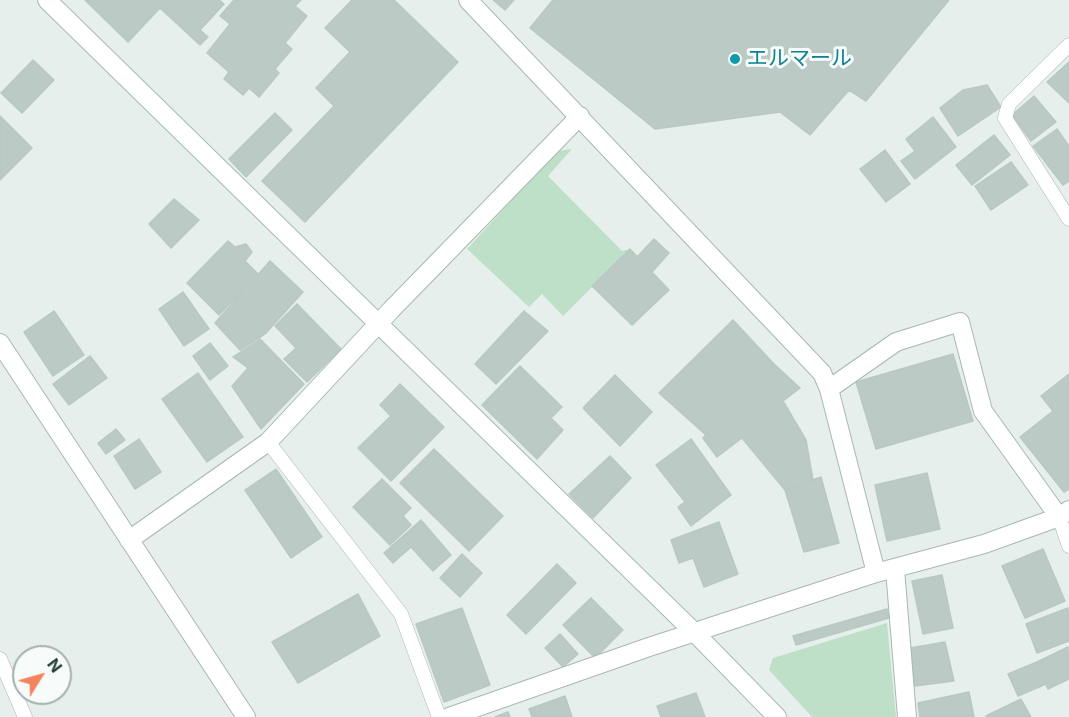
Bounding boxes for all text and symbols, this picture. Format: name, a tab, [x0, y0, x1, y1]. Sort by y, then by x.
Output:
place label: エルマール	[747, 46, 852, 72]
marker: エルマール	[728, 52, 742, 66]
north arrow	[12, 645, 72, 705]
text: N	[43, 654, 66, 676]

